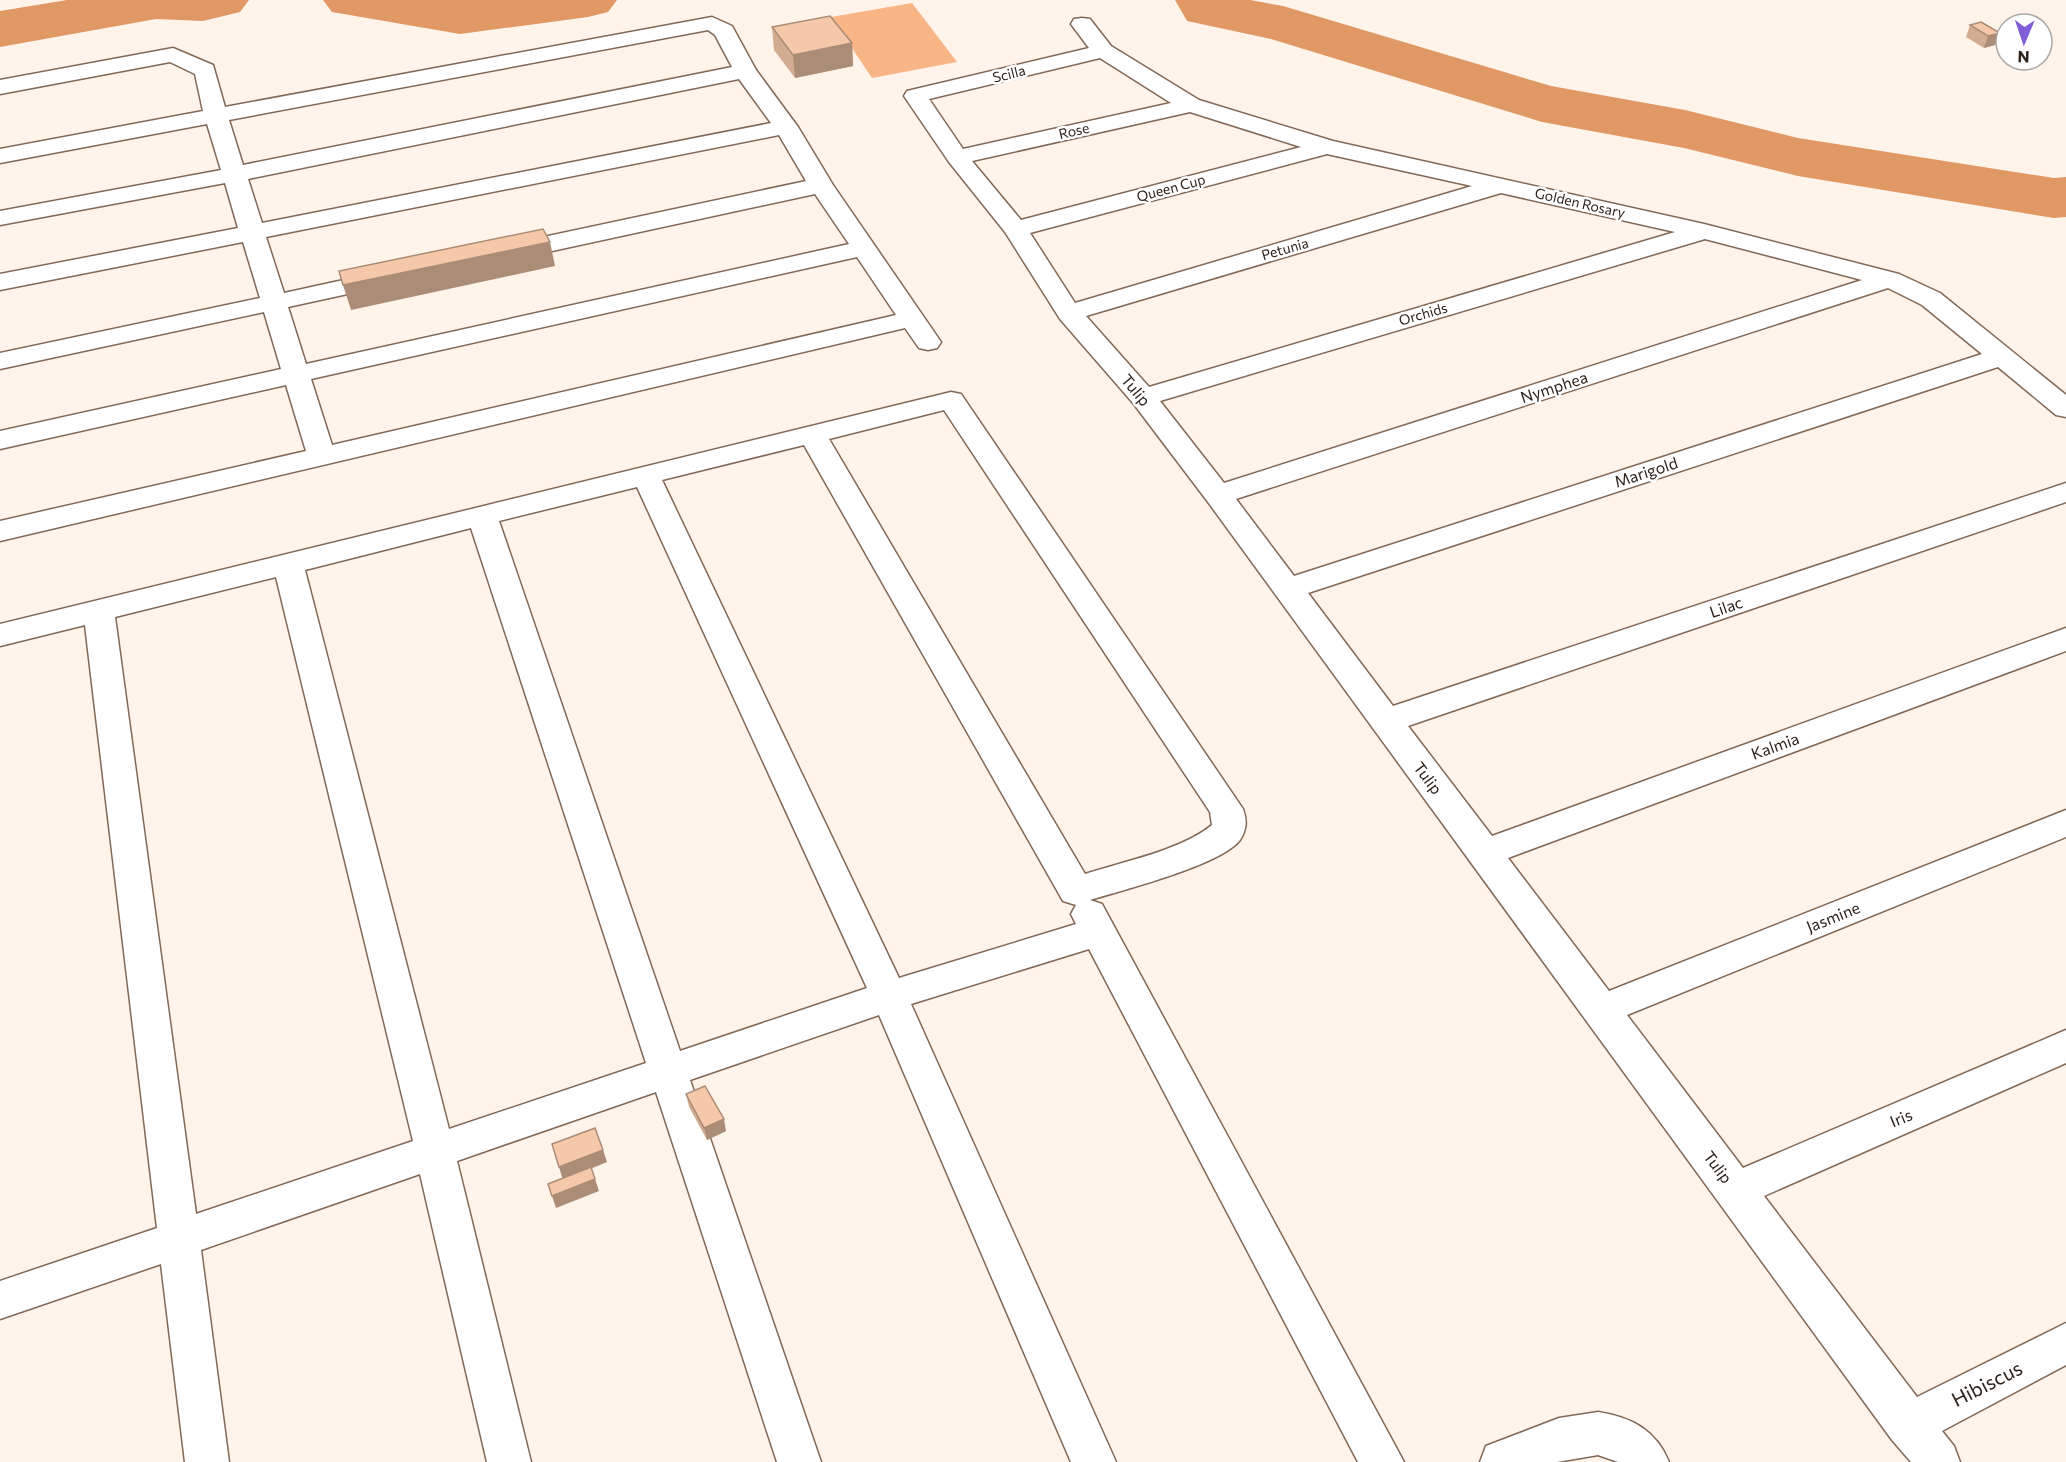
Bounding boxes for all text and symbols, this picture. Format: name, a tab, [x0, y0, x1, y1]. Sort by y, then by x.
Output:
north arrow	[1994, 12, 2054, 72]
text: N	[2017, 48, 2030, 67]
street label: Scilla	[991, 61, 1027, 86]
street label: Rose	[1057, 119, 1091, 142]
street label: Queen Cup	[1135, 170, 1207, 205]
street label: Golden Rosary	[1533, 184, 1627, 221]
street label: Petunia	[1259, 234, 1310, 263]
street label: Orchids	[1397, 298, 1449, 329]
street label: Nymphea	[1518, 367, 1590, 406]
street label: Tulip	[1118, 370, 1155, 409]
street label: Marigold	[1612, 452, 1680, 491]
street label: Lilac	[1707, 592, 1745, 621]
street label: Kalmia	[1748, 728, 1801, 763]
street label: Tulip	[1410, 758, 1447, 798]
street label: Jasmine	[1803, 897, 1862, 936]
street label: Iris	[1887, 1104, 1915, 1131]
street label: Tulip	[1700, 1147, 1737, 1187]
street label: Hibiscus	[1947, 1355, 2026, 1411]

